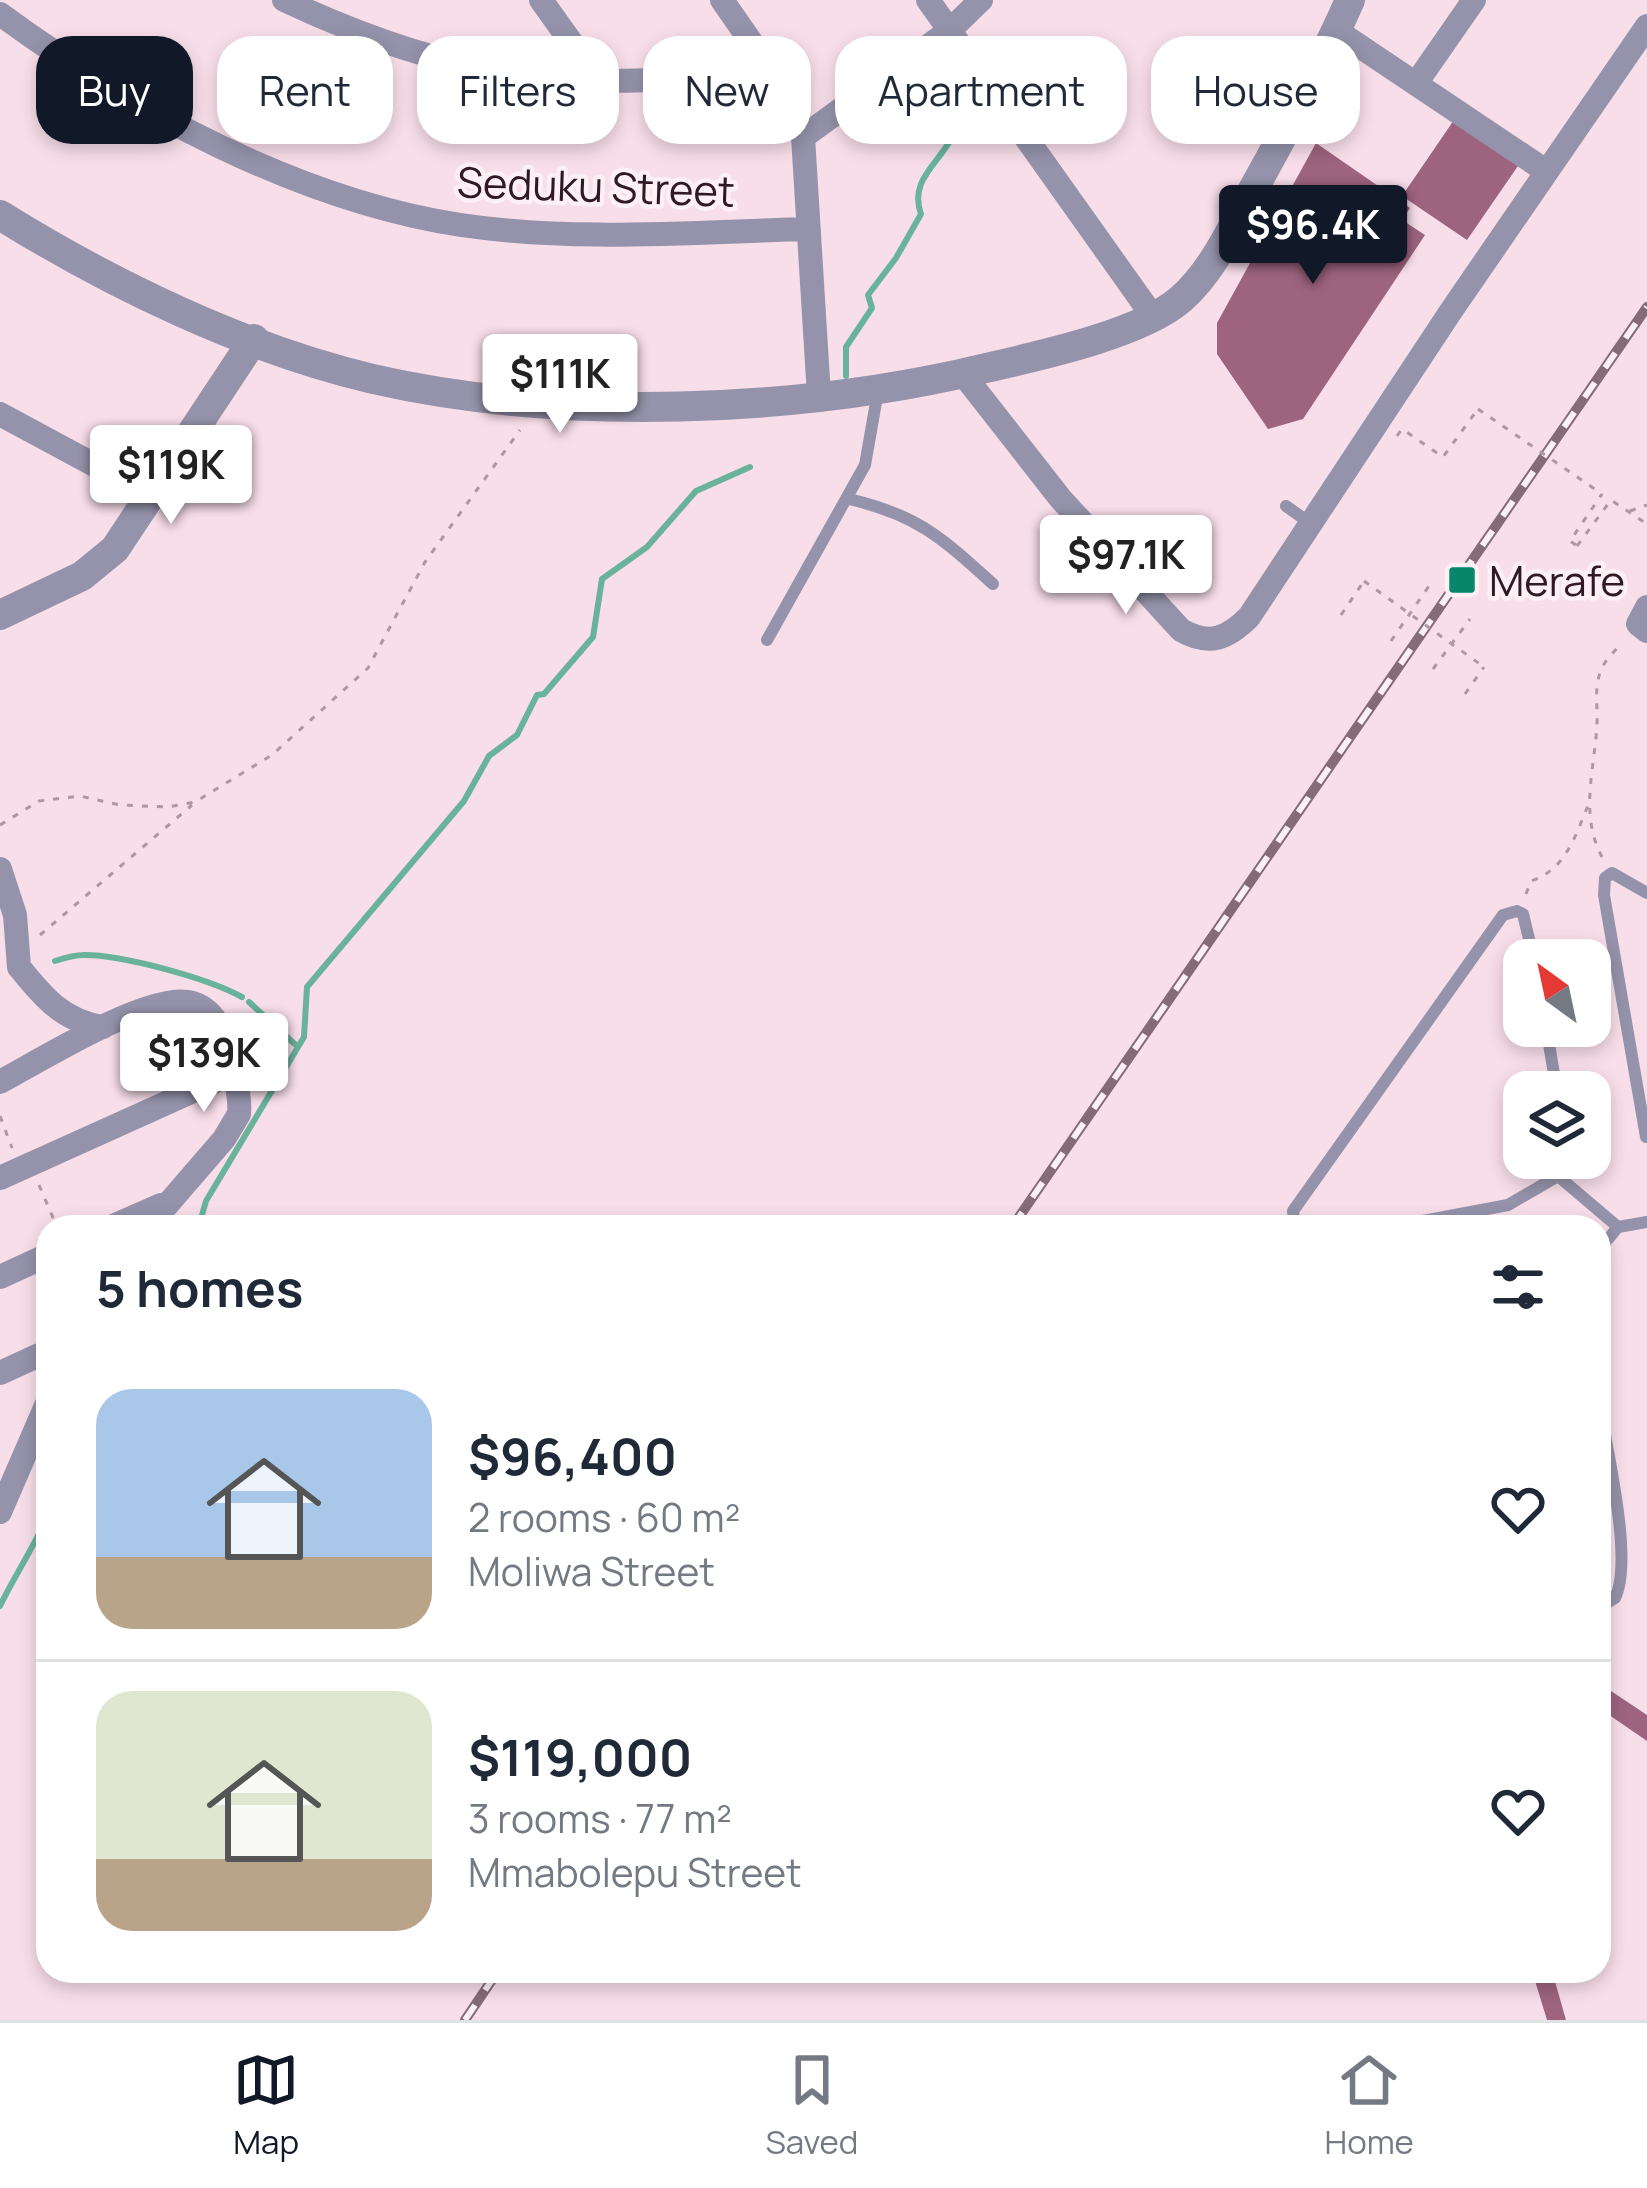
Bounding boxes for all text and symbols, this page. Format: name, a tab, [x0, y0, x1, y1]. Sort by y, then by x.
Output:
chip: Buy	[36, 36, 193, 144]
chip: Rent	[217, 36, 393, 144]
chip: Filters	[417, 36, 619, 144]
chip: New	[643, 36, 811, 144]
chip: Apartment	[835, 36, 1127, 144]
chip: House	[1151, 36, 1360, 144]
street label: Seduku Street	[456, 152, 736, 220]
pin: $96.4K	[1215, 185, 1411, 287]
text: $96.4K	[1246, 197, 1380, 251]
pin: $111K	[476, 334, 644, 436]
text: $111K	[510, 346, 610, 400]
pin: $119K	[87, 425, 255, 527]
text: $119K	[117, 437, 225, 491]
pin: $97.1K	[1028, 515, 1224, 617]
text: $97.1K	[1067, 527, 1185, 581]
place label: Merafe	[1489, 551, 1625, 609]
marker: Merafe	[1446, 564, 1478, 596]
north arrow	[1503, 939, 1611, 1047]
map controls	[1503, 939, 1611, 1179]
pin: $139K	[120, 1013, 288, 1115]
text: $139K	[147, 1025, 261, 1079]
button: layers	[1503, 1071, 1611, 1179]
text: 5 homes	[96, 1253, 303, 1322]
icon: filters	[1485, 1254, 1551, 1320]
text: $96,400	[468, 1421, 677, 1490]
icon: home	[192, 1437, 336, 1581]
icon: heart	[1485, 1476, 1551, 1542]
text: 2 rooms · 60 m²	[468, 1490, 740, 1544]
text: Moliwa Street	[468, 1544, 715, 1598]
text: $119,000	[468, 1722, 692, 1791]
icon: home	[192, 1739, 336, 1883]
icon: heart	[1485, 1778, 1551, 1844]
text: 3 rooms · 77 m²	[468, 1791, 732, 1845]
text: Mmabolepu Street	[468, 1845, 802, 1899]
tab: Map	[233, 2047, 299, 2164]
tab: Saved	[765, 2047, 858, 2164]
tab: Home	[1325, 2047, 1414, 2164]

